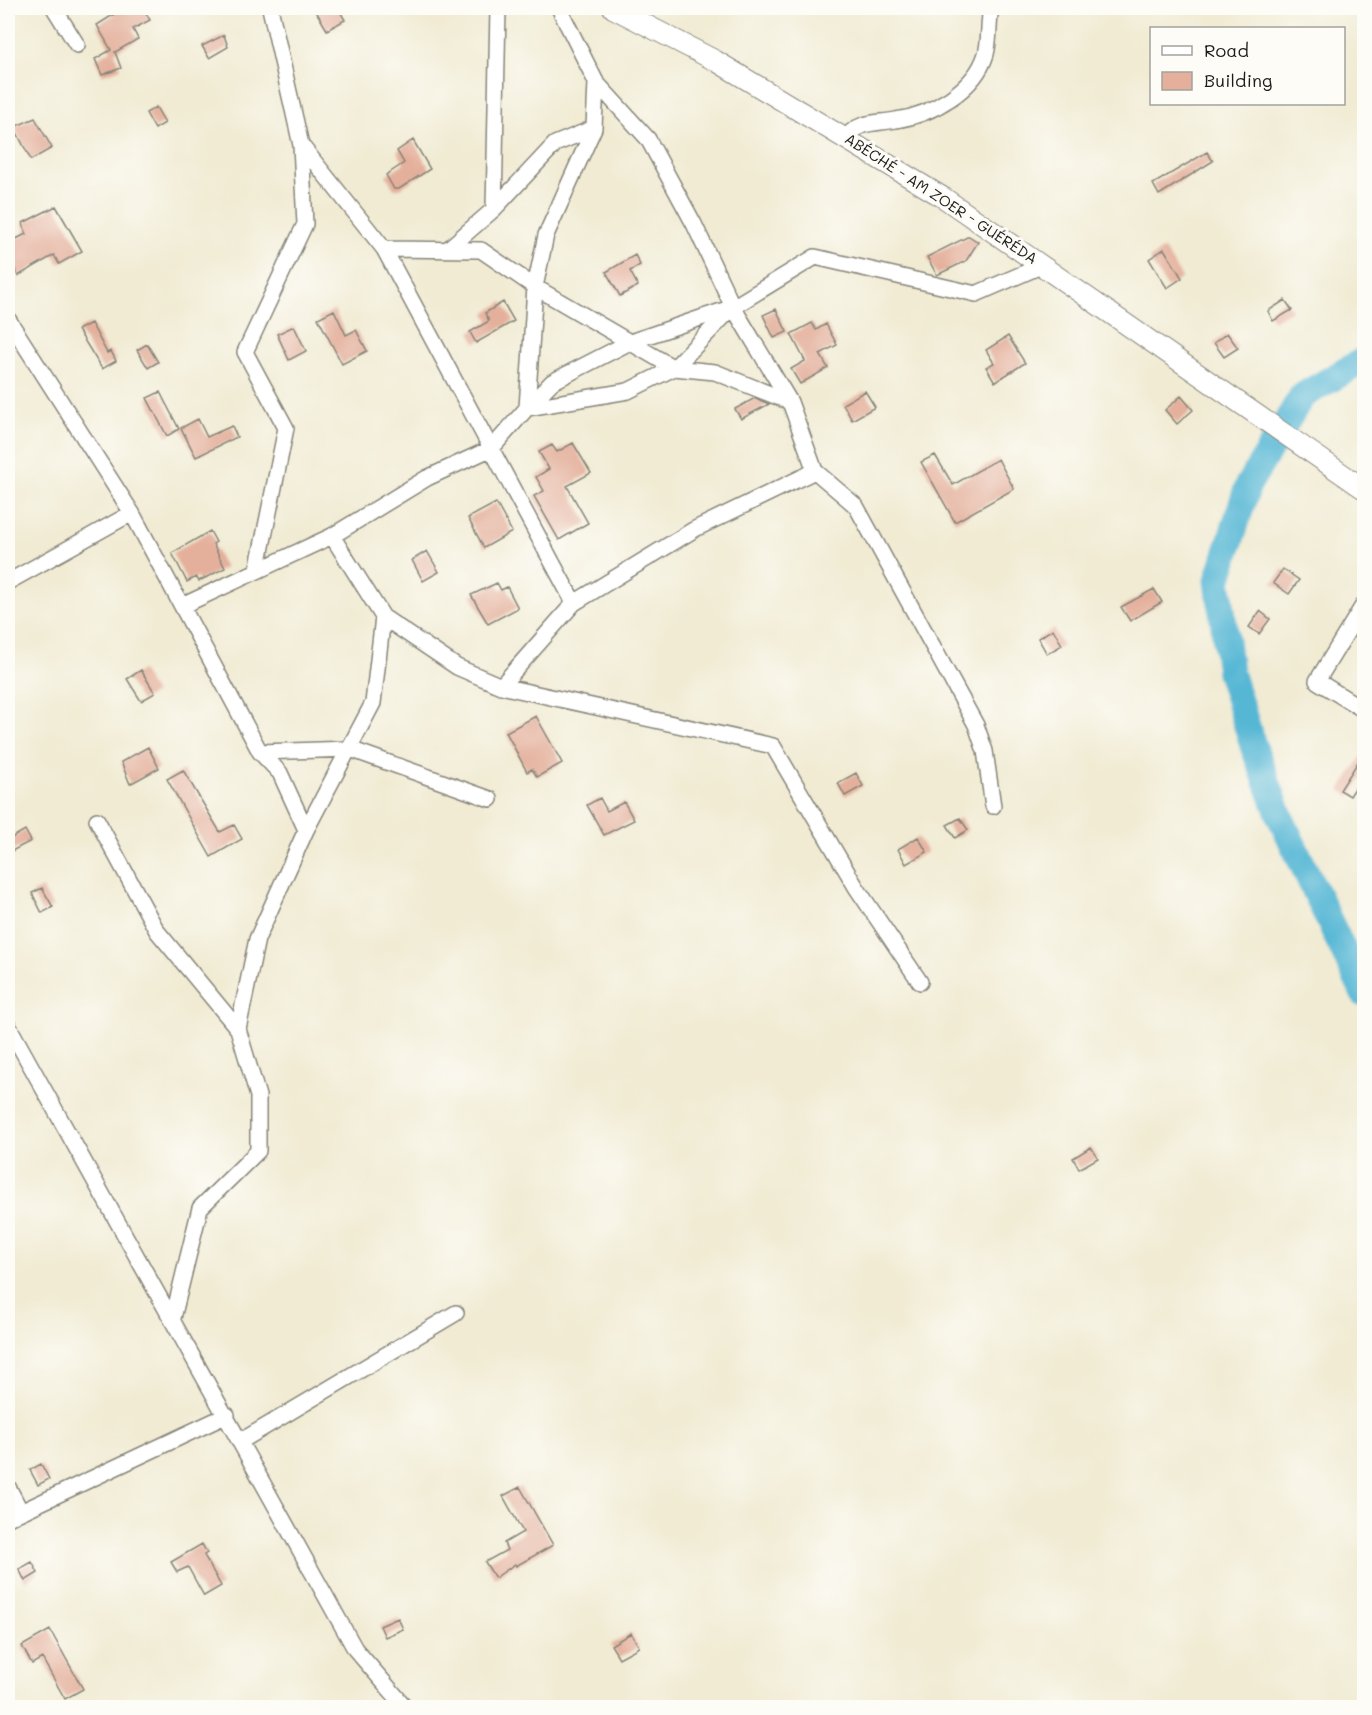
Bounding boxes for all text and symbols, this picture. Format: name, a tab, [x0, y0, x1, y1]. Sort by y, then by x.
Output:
legend	[1150, 27, 1345, 105]
text: Road	[1204, 38, 1249, 62]
text: Building	[1204, 68, 1272, 92]
street label: ABÉCHÉ - AM ZOER - GUÉRÉDA	[841, 128, 1042, 268]

